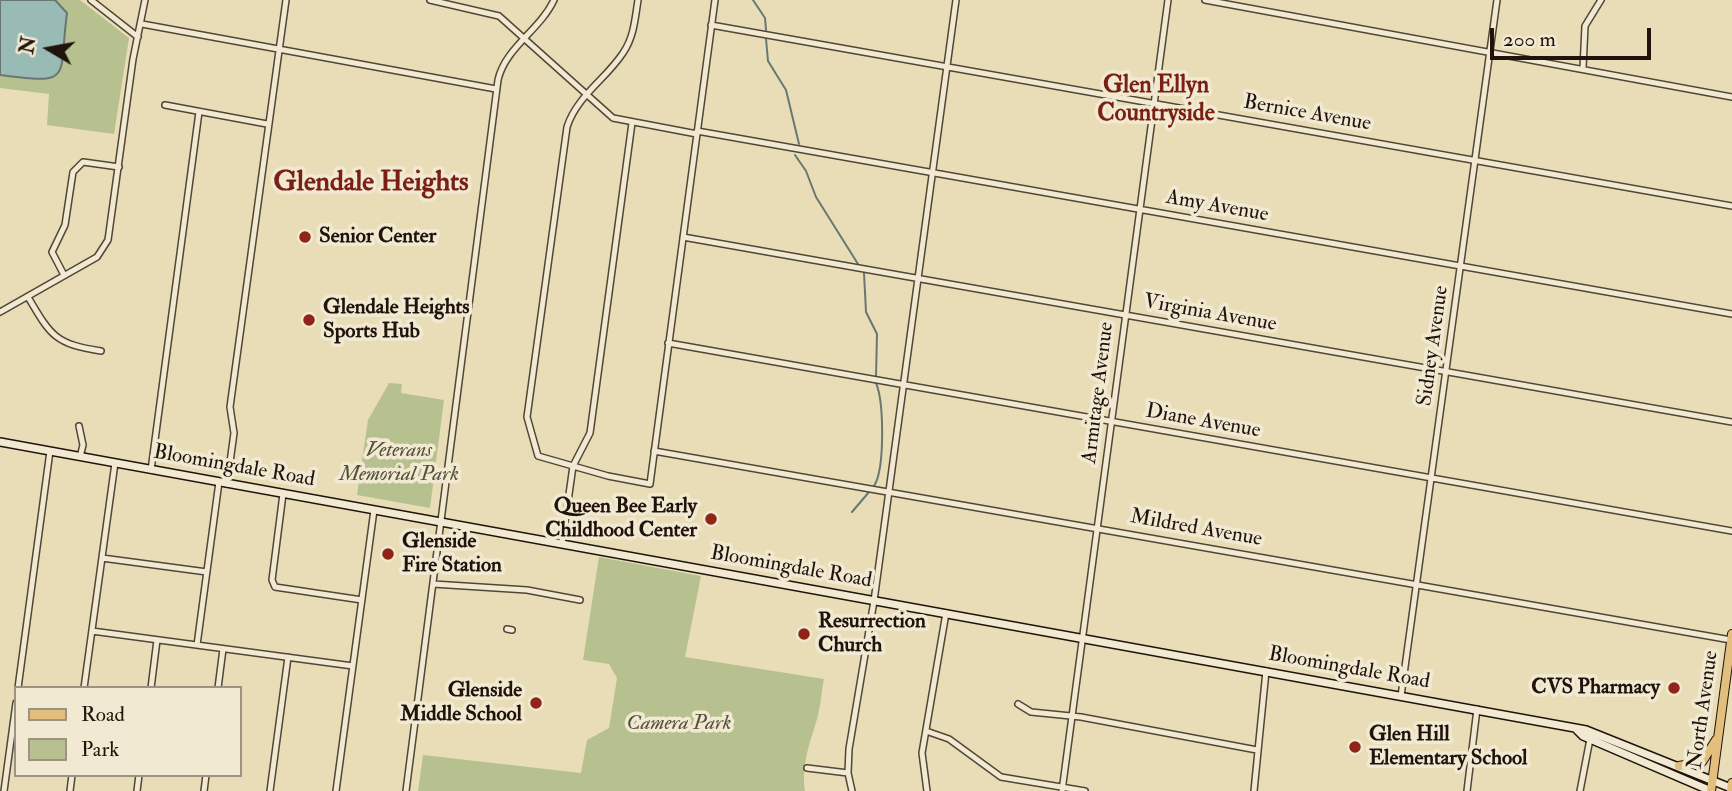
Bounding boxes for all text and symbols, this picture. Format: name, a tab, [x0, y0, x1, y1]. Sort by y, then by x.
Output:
north arrow	[14, 14, 84, 84]
scale bar	[1494, 14, 1655, 58]
text: 200 m	[1503, 26, 1556, 53]
text: N	[15, 35, 42, 56]
district label: Glen Ellyn Countryside	[1097, 73, 1215, 129]
street label: Bernice Avenue	[1241, 90, 1373, 138]
district label: Glendale Heights	[273, 167, 469, 201]
street label: Amy Avenue	[1164, 186, 1270, 228]
place label: Senior Center	[319, 224, 436, 250]
marker: Senior Center	[297, 229, 313, 245]
street label: Sidney Avenue	[1413, 284, 1455, 408]
street label: Virginia Avenue	[1142, 290, 1278, 338]
place label: Glendale Heights Sports Hub	[323, 295, 470, 345]
marker: Glendale Heights Sports Hub	[301, 312, 317, 328]
street label: Armitage Avenue	[1078, 321, 1120, 465]
street label: Diane Avenue	[1144, 400, 1262, 444]
park label: Veterans Memorial Park	[339, 438, 459, 488]
street label: Bloomingdale Road	[151, 440, 317, 494]
place label: Queen Bee Early Childhood Center	[545, 494, 697, 544]
street label: Mildred Avenue	[1128, 505, 1264, 553]
marker: Queen Bee Early Childhood Center	[703, 511, 719, 527]
place label: Glenside Fire Station	[402, 529, 502, 579]
street label: Bloomingdale Road	[708, 541, 874, 595]
marker: Glenside Fire Station	[380, 546, 396, 562]
place label: Resurrection Church	[818, 609, 926, 659]
marker: Resurrection Church	[796, 626, 812, 642]
street label: Bloomingdale Road	[1266, 642, 1432, 696]
street label: North Avenue	[1683, 649, 1725, 771]
place label: CVS Pharmacy	[1531, 675, 1660, 701]
place label: Glenside Middle School	[400, 678, 522, 728]
marker: CVS Pharmacy	[1666, 680, 1682, 696]
legend	[14, 686, 242, 777]
marker: Glenside Middle School	[528, 695, 544, 711]
text: Road	[81, 701, 125, 728]
park label: Camera Park	[627, 711, 731, 737]
place label: Glen Hill Elementary School	[1369, 722, 1527, 772]
text: Park	[81, 736, 119, 763]
marker: Glen Hill Elementary School	[1347, 739, 1363, 755]

